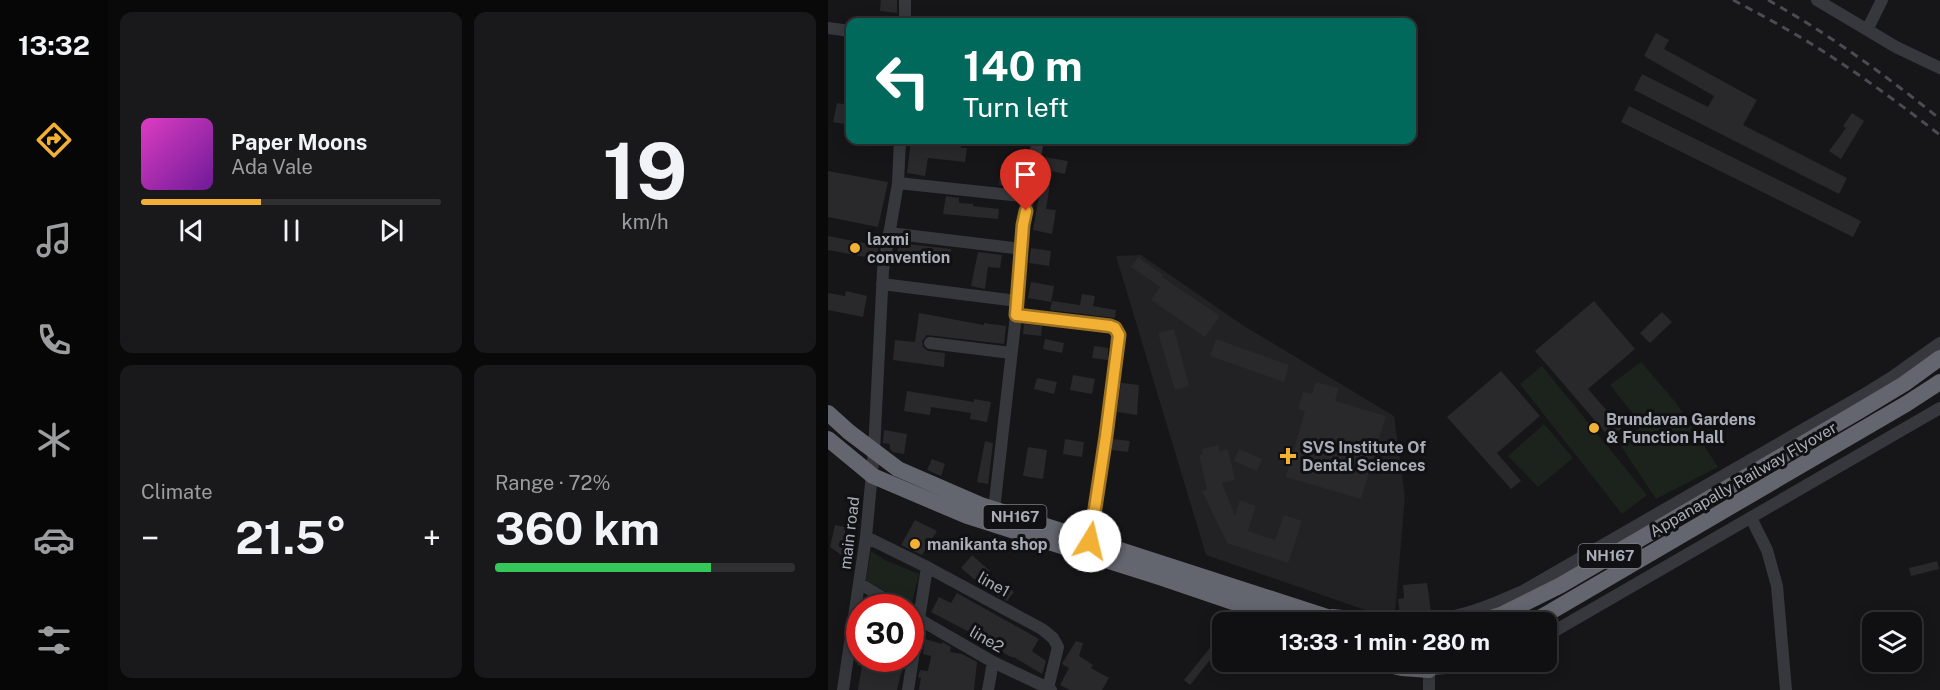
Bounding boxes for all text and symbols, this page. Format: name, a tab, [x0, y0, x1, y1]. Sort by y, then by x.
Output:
text: 13:32	[18, 29, 90, 61]
text: 140 m	[963, 41, 1083, 90]
icon: left	[864, 42, 942, 120]
text: Turn left	[963, 91, 1069, 123]
icon: directions	[33, 119, 75, 161]
text: 19	[603, 125, 687, 217]
text: Paper Moons	[231, 129, 367, 155]
pin	[1000, 149, 1051, 211]
text: Ada Vale	[231, 155, 313, 179]
icon: arrive	[1009, 158, 1042, 191]
text: km/h	[621, 210, 669, 234]
icon: previous	[175, 214, 208, 247]
icon: pause	[275, 214, 308, 247]
icon: next	[375, 214, 408, 247]
icon: music	[33, 219, 75, 261]
place label: laxmi convention	[867, 230, 950, 267]
marker: laxmi convention	[848, 241, 862, 255]
icon: phone	[33, 319, 75, 361]
place label: Brundavan Gardens & Function Hall	[1606, 410, 1756, 447]
street label: Appanapally Railway Flyover	[1646, 418, 1840, 541]
icon: climate	[33, 419, 75, 461]
marker: Brundavan Gardens & Function Hall	[1587, 421, 1601, 435]
place label: SVS Institute Of Dental Sciences	[1302, 438, 1426, 475]
marker: SVS Institute Of Dental Sciences	[1279, 447, 1297, 465]
text: Range · 72%	[495, 471, 611, 495]
text: Climate	[141, 480, 213, 504]
street label: main road	[836, 496, 863, 571]
text: 360 km	[495, 502, 660, 555]
road number: NH167	[984, 505, 1047, 529]
position arrow	[1058, 509, 1122, 573]
text: 21.5°	[235, 511, 347, 564]
icon: car	[33, 519, 75, 561]
text: −	[141, 519, 159, 557]
text: +	[423, 519, 441, 557]
place label: manikanta shop	[927, 535, 1048, 554]
marker: manikanta shop	[908, 537, 922, 551]
road number: NH167	[1578, 544, 1642, 568]
street label: line1	[974, 568, 1013, 601]
speed limit sign: 30	[846, 594, 924, 672]
map controls	[1862, 612, 1922, 672]
button: layers	[1862, 612, 1922, 672]
icon: filters	[33, 619, 75, 661]
street label: line2	[966, 622, 1007, 657]
text: 13:33 · 1 min · 280 m	[1279, 629, 1490, 655]

